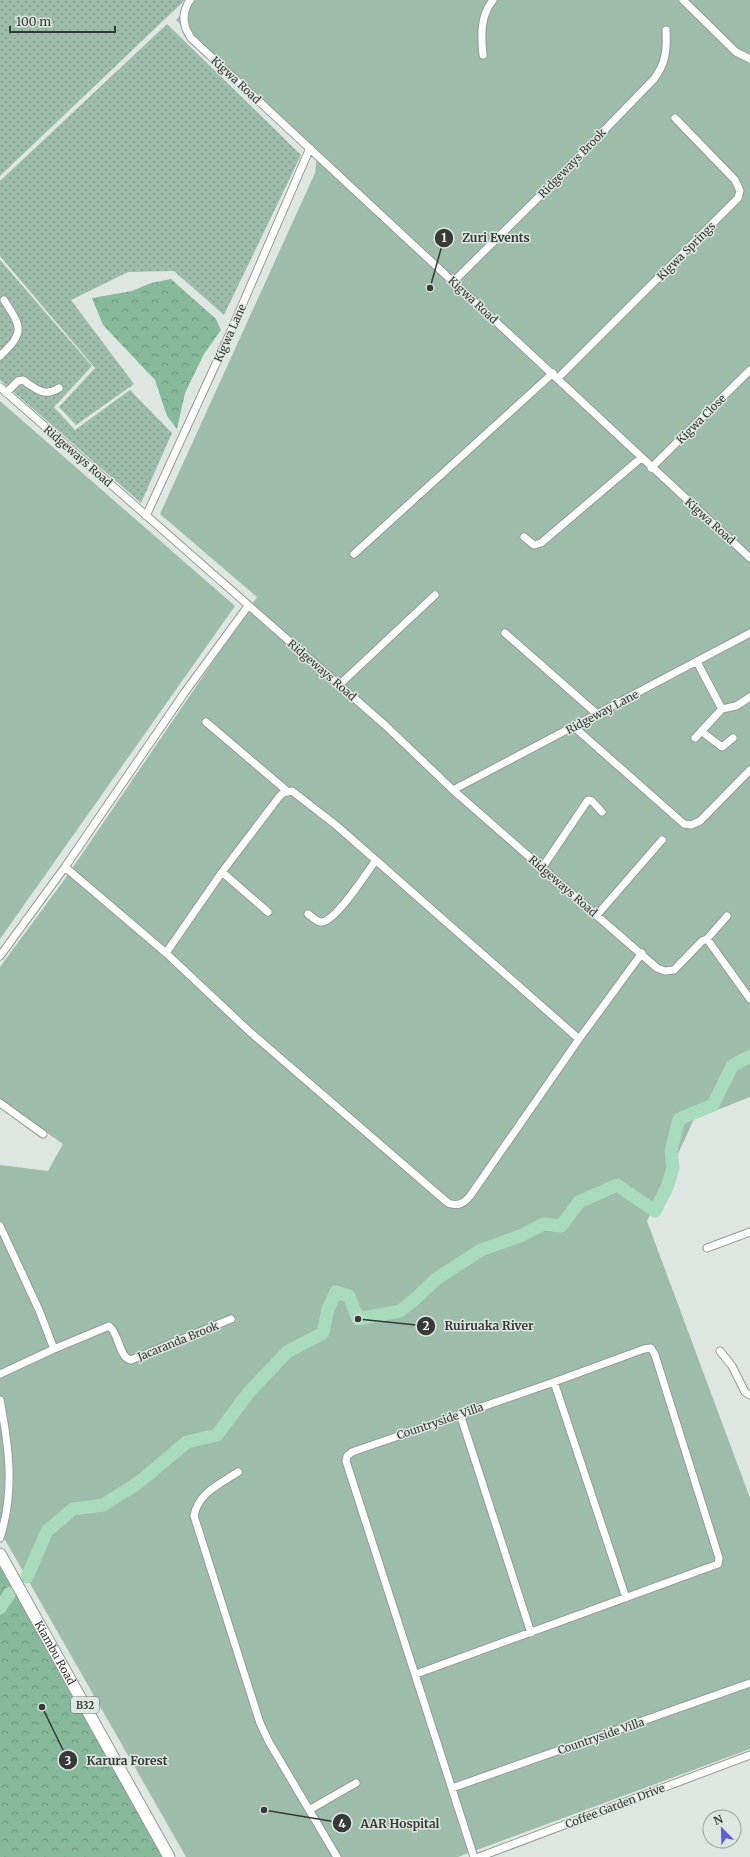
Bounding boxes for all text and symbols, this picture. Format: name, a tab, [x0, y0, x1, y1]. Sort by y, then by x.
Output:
scale bar	[10, 8, 115, 34]
text: 100 m	[16, 14, 51, 29]
street label: Kigwa Road	[208, 53, 264, 107]
street label: Ridgeways Brook	[535, 125, 609, 201]
street label: Kigwa Springs	[654, 219, 718, 283]
callout: Zuri Events	[434, 226, 538, 250]
text: 1	[441, 230, 447, 245]
text: Zuri Events	[462, 230, 530, 245]
street label: Kigwa Road	[445, 273, 501, 327]
street label: Kigwa Lane	[211, 302, 249, 364]
street label: Kigwa Close	[673, 391, 729, 447]
street label: Ridgeways Road	[41, 422, 115, 490]
street label: Kigwa Road	[682, 495, 738, 547]
street label: Ridgeways Road	[285, 636, 359, 704]
street label: Ridgeway Lane	[563, 687, 641, 737]
street label: Ridgeways Road	[526, 852, 600, 920]
callout: Ruiruaka River	[416, 1314, 541, 1338]
street label: Jacaranda Brook	[134, 1318, 221, 1364]
text: 2	[422, 1318, 430, 1333]
text: Ruiruaka River	[444, 1318, 534, 1333]
street label: Countryside Villa	[395, 1400, 485, 1442]
street label: Kiambu Road	[32, 1618, 79, 1687]
road number: B32	[71, 1697, 99, 1713]
street label: Countryside Villa	[556, 1715, 646, 1757]
callout: Karura Forest	[58, 1748, 175, 1772]
text: 3	[65, 1753, 72, 1768]
text: Karura Forest	[87, 1753, 168, 1768]
street label: Coffee Garden Drive	[563, 1780, 667, 1831]
north arrow	[702, 1809, 742, 1849]
callout: AAR Hospital	[332, 1811, 447, 1835]
text: N	[711, 1812, 725, 1828]
text: 4	[338, 1816, 346, 1831]
text: AAR Hospital	[359, 1816, 440, 1831]

